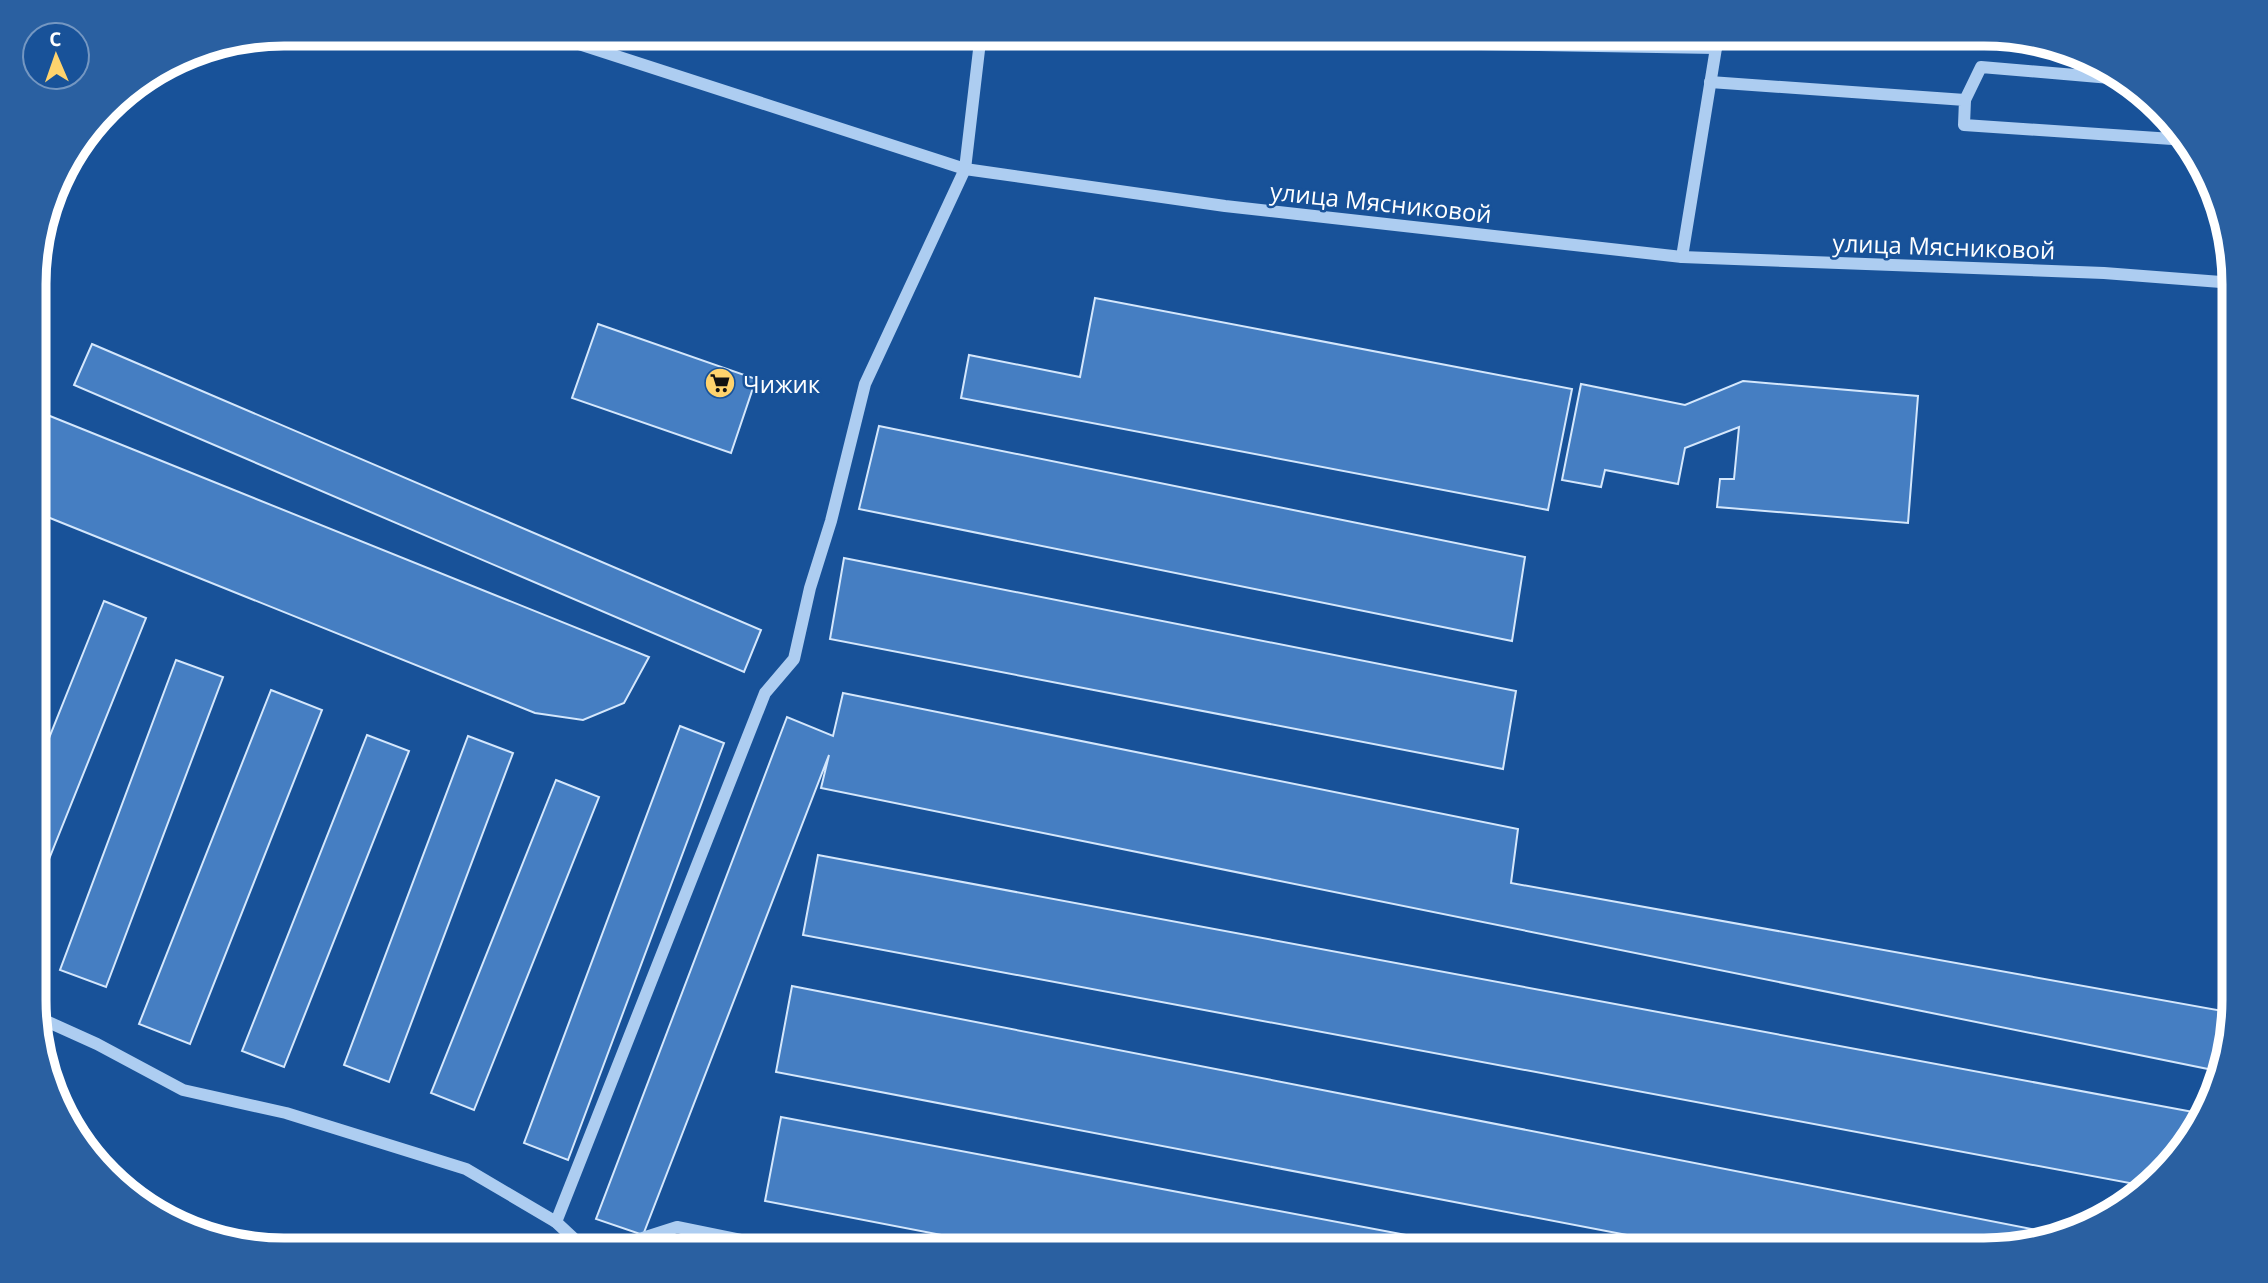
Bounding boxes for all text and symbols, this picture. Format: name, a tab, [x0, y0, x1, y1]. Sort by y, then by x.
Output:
north arrow	[21, 21, 91, 91]
text: С	[49, 26, 62, 52]
street label: улица Мясниковой	[1269, 174, 1493, 230]
street label: улица Мясниковой	[1832, 226, 2056, 266]
supermarket icon: Чижик	[703, 366, 737, 400]
place label: Чижик	[743, 367, 821, 400]

